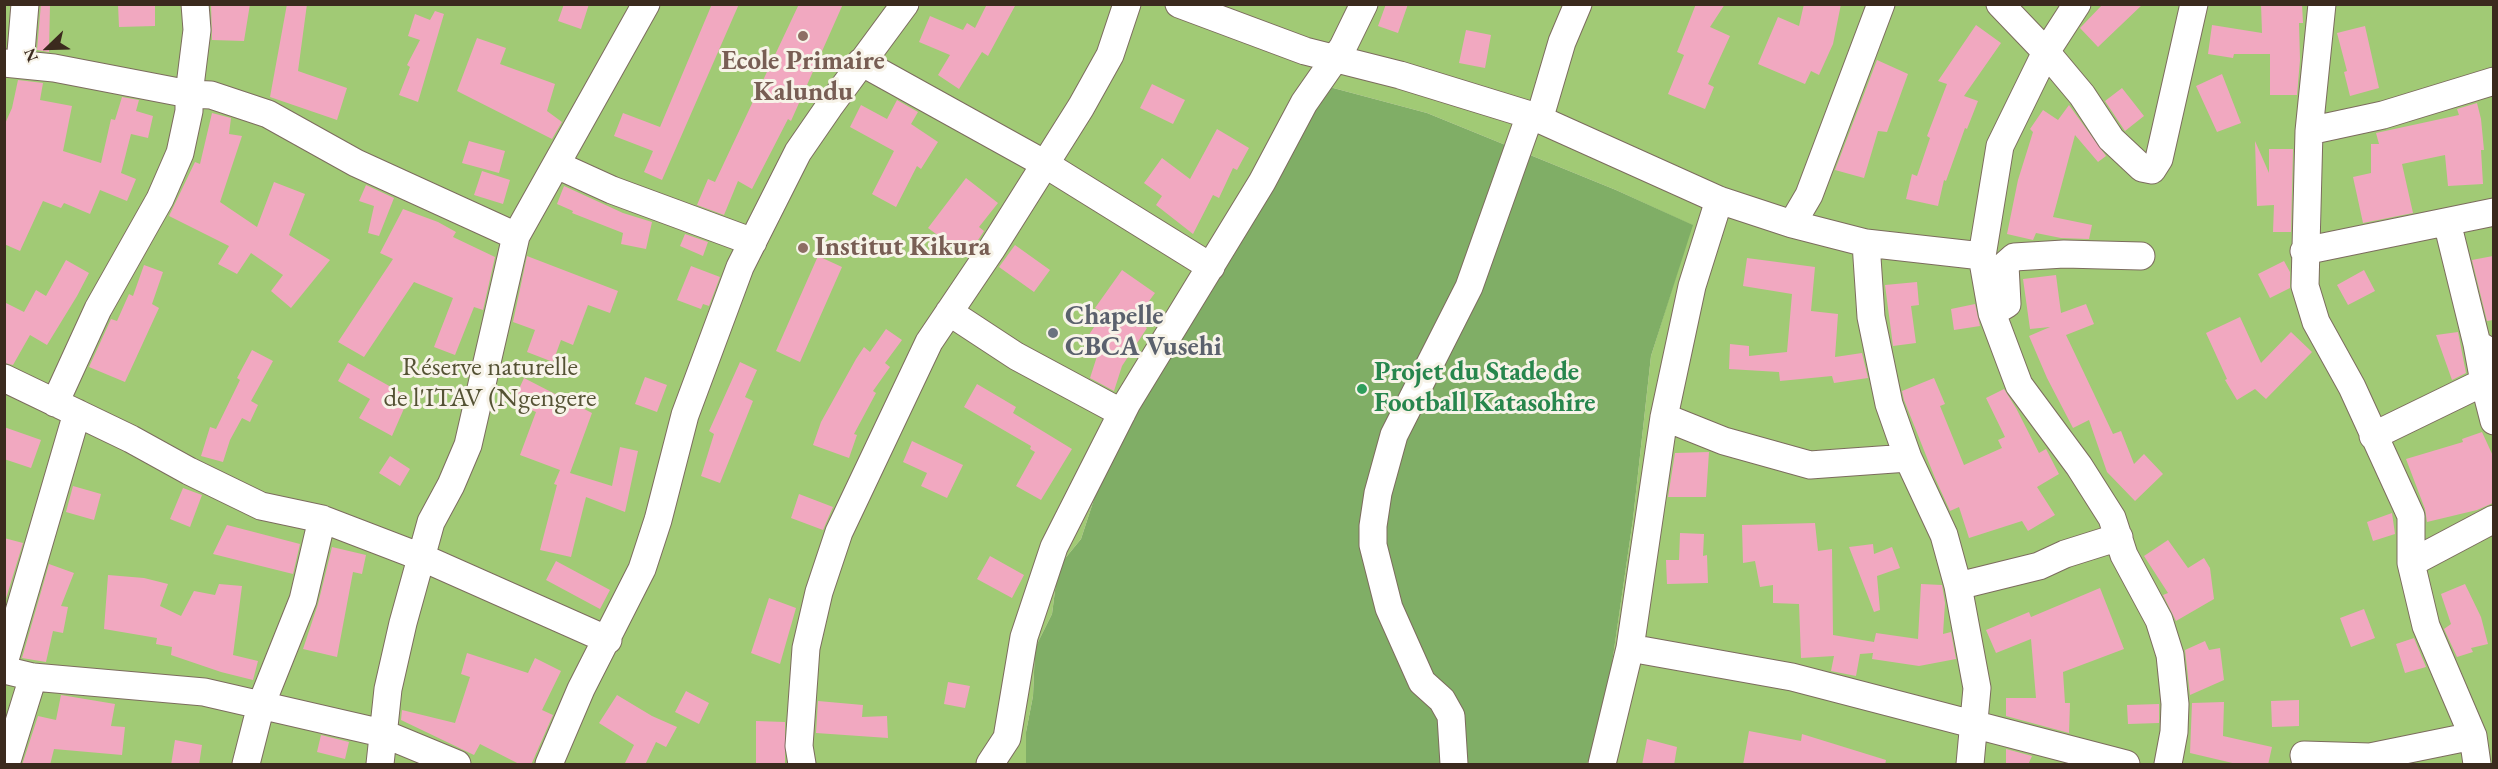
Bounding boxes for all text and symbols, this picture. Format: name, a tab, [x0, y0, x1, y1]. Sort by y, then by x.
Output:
north arrow	[18, 18, 78, 78]
marker: Ecole Primaire Kalundu	[796, 29, 810, 43]
text: N	[19, 45, 43, 65]
place label: Ecole Primaire Kalundu	[721, 46, 885, 109]
place label: Institut Kikura	[815, 232, 991, 264]
marker: Institut Kikura	[796, 241, 810, 255]
place label: Chapelle CBCA Vusehi	[1065, 301, 1222, 364]
marker: Chapelle CBCA Vusehi	[1046, 326, 1060, 340]
park label: Réserve naturelle de l'ITAV (Ngengere	[383, 352, 597, 415]
place label: Projet du Stade de Football Katasohire	[1374, 357, 1596, 420]
marker: Projet du Stade de Football Katasohire	[1355, 382, 1369, 396]

